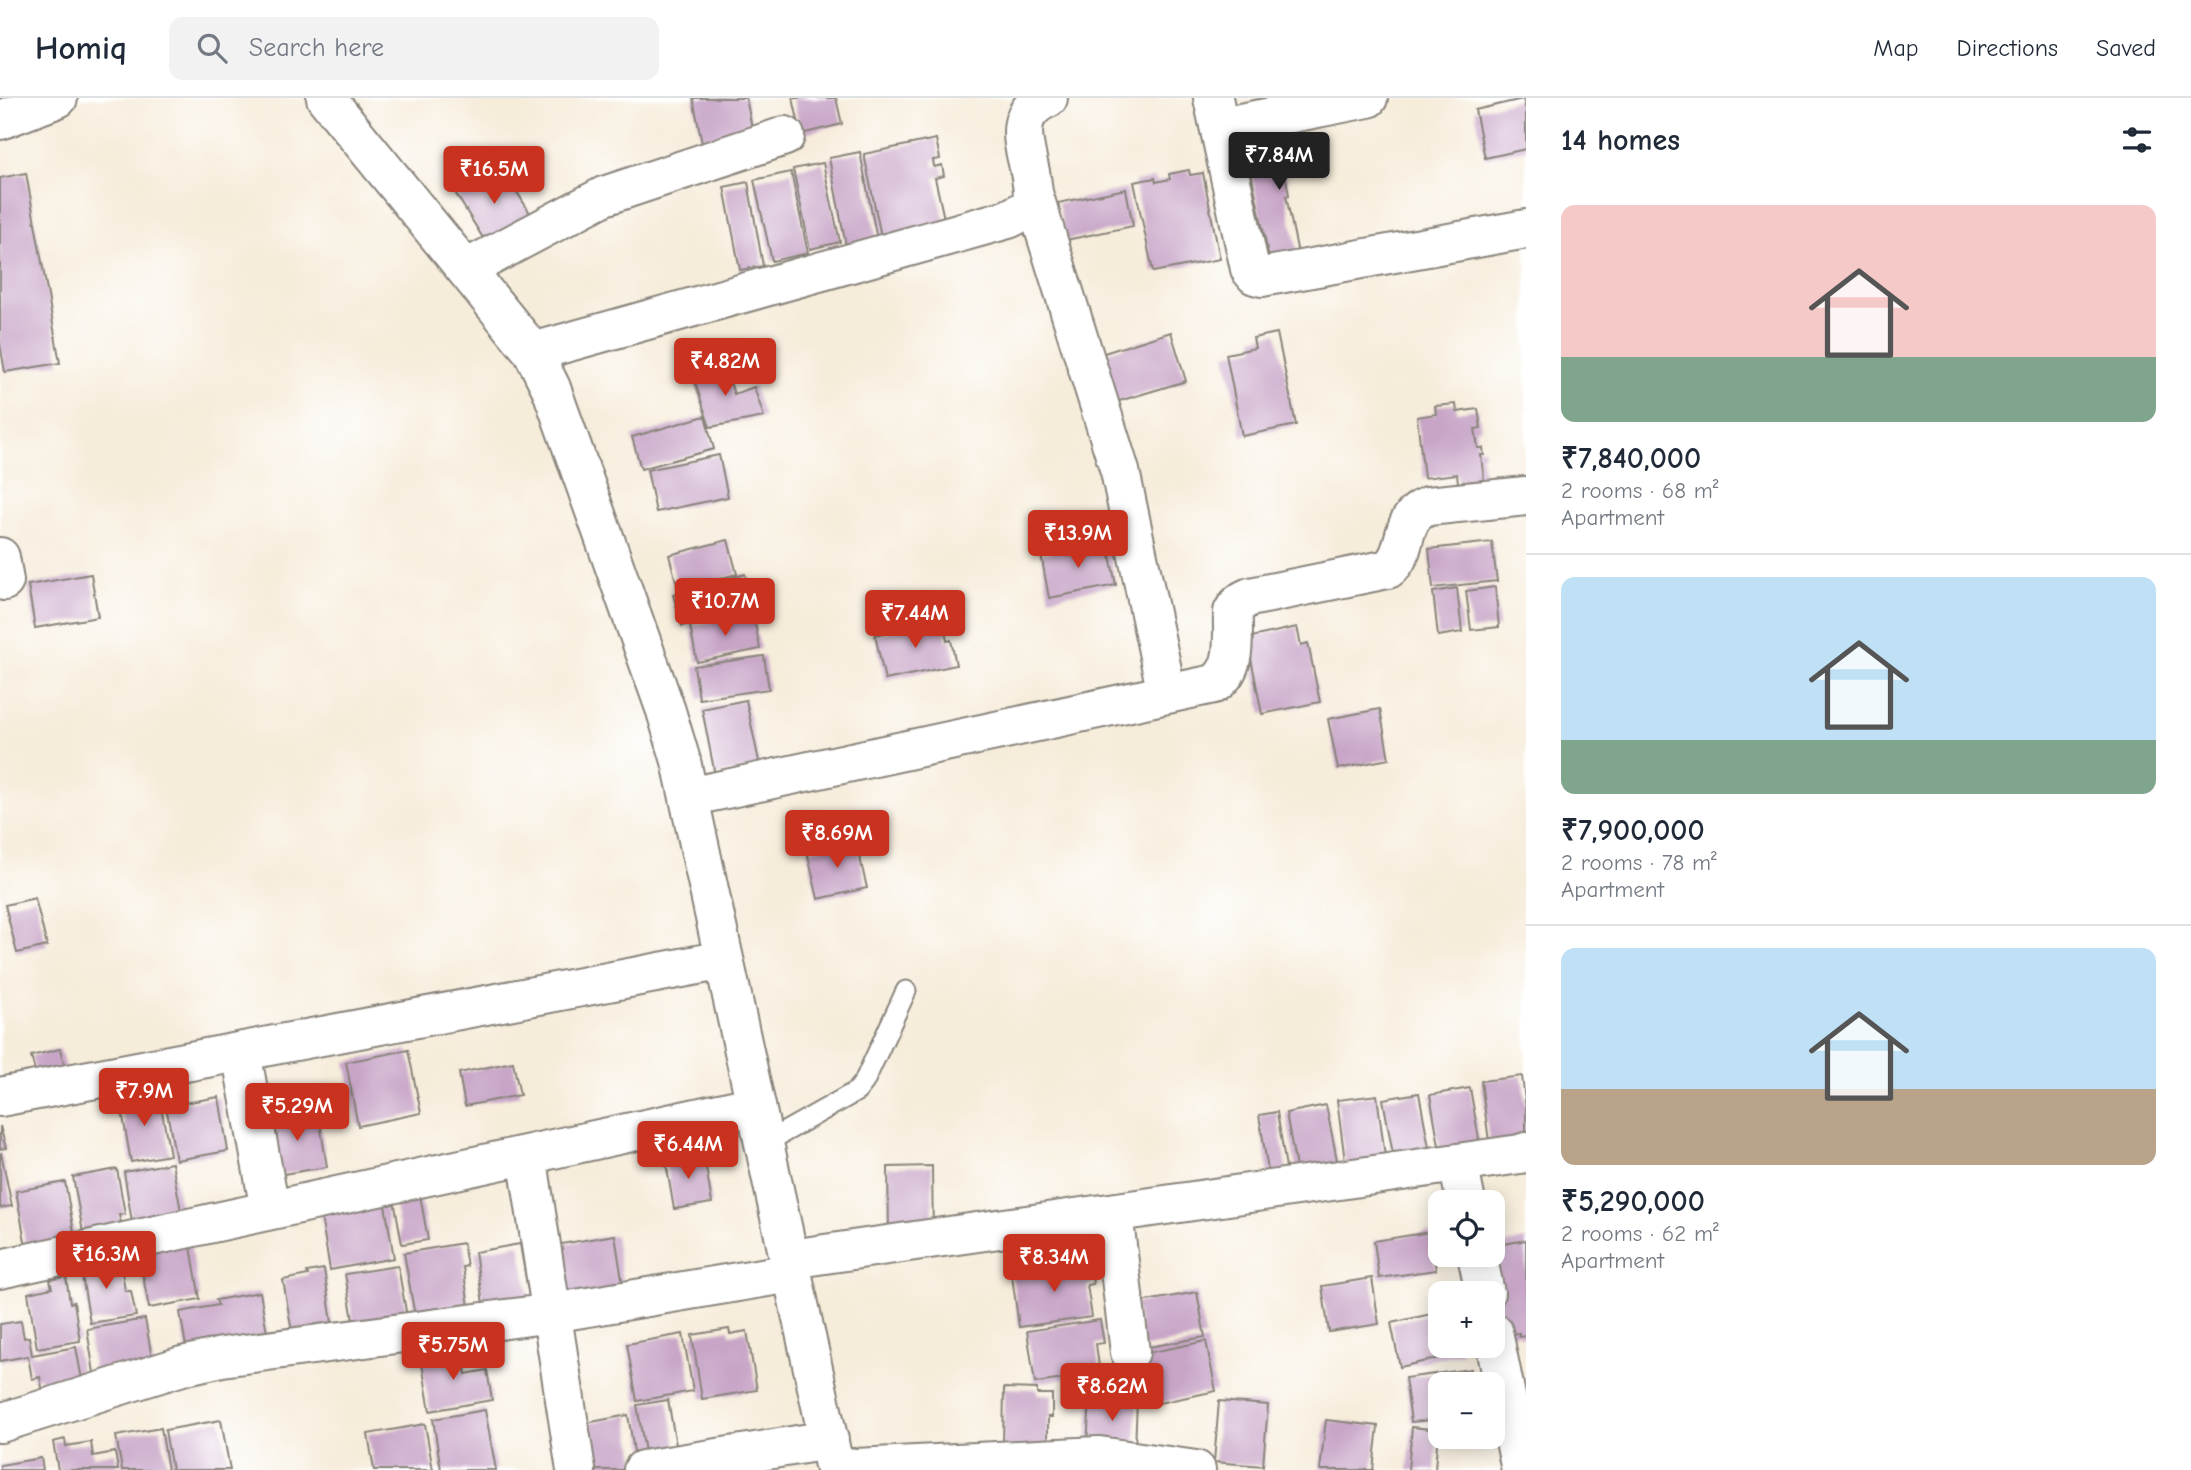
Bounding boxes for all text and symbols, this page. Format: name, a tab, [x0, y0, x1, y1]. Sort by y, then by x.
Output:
search box	[169, 17, 659, 80]
text: Homiq	[35, 29, 127, 67]
icon: search	[193, 29, 231, 67]
text: Search here	[249, 33, 384, 63]
text: Map	[1873, 34, 1919, 62]
text: Directions	[1957, 34, 2058, 62]
text: Saved	[2096, 34, 2156, 62]
icon: filters	[2118, 121, 2156, 159]
text: 14 homes	[1561, 123, 1680, 158]
pin: ₹7.84M	[1222, 132, 1336, 192]
text: ₹7.84M	[1245, 141, 1313, 168]
pin: ₹16.5M	[437, 146, 551, 206]
text: ₹16.5M	[459, 155, 529, 182]
icon: home	[1796, 250, 1922, 376]
pin: ₹4.82M	[668, 338, 782, 398]
text: ₹4.82M	[690, 347, 760, 374]
text: ₹7,840,000	[1561, 441, 1701, 476]
text: 2 rooms · 68 m²	[1561, 477, 1719, 504]
text: Apartment	[1561, 504, 1664, 531]
pin: ₹13.9M	[1021, 510, 1135, 570]
text: ₹13.9M	[1044, 519, 1112, 546]
pin: ₹10.7M	[668, 578, 782, 638]
text: ₹10.7M	[691, 587, 759, 614]
pin: ₹7.44M	[858, 590, 972, 650]
text: ₹7.44M	[881, 599, 949, 626]
icon: home	[1796, 622, 1922, 748]
pin: ₹8.69M	[780, 810, 894, 870]
text: ₹7,900,000	[1561, 813, 1705, 848]
text: ₹8.69M	[801, 819, 873, 846]
text: 2 rooms · 78 m²	[1561, 849, 1717, 876]
text: Apartment	[1561, 876, 1664, 903]
icon: home	[1796, 993, 1922, 1119]
pin: ₹7.9M	[95, 1068, 193, 1128]
text: ₹7.9M	[115, 1077, 173, 1104]
pin: ₹5.29M	[240, 1084, 354, 1143]
text: ₹5.29M	[261, 1092, 333, 1119]
pin: ₹6.44M	[631, 1122, 745, 1181]
text: ₹6.44M	[653, 1130, 723, 1157]
text: ₹5,290,000	[1561, 1184, 1705, 1219]
map controls	[1428, 1190, 1505, 1449]
button: locate	[1428, 1190, 1505, 1267]
text: 2 rooms · 62 m²	[1561, 1220, 1719, 1247]
pin: ₹16.3M	[49, 1232, 163, 1291]
pin: ₹8.34M	[997, 1234, 1111, 1294]
text: ₹16.3M	[72, 1240, 140, 1267]
text: ₹8.34M	[1019, 1243, 1089, 1270]
text: Apartment	[1561, 1247, 1664, 1274]
button: +	[1428, 1281, 1505, 1358]
pin: ₹5.75M	[396, 1322, 510, 1382]
text: ₹5.75M	[418, 1331, 488, 1358]
pin: ₹8.62M	[1055, 1364, 1169, 1423]
text: ₹8.62M	[1076, 1372, 1148, 1399]
button: −	[1428, 1372, 1505, 1449]

